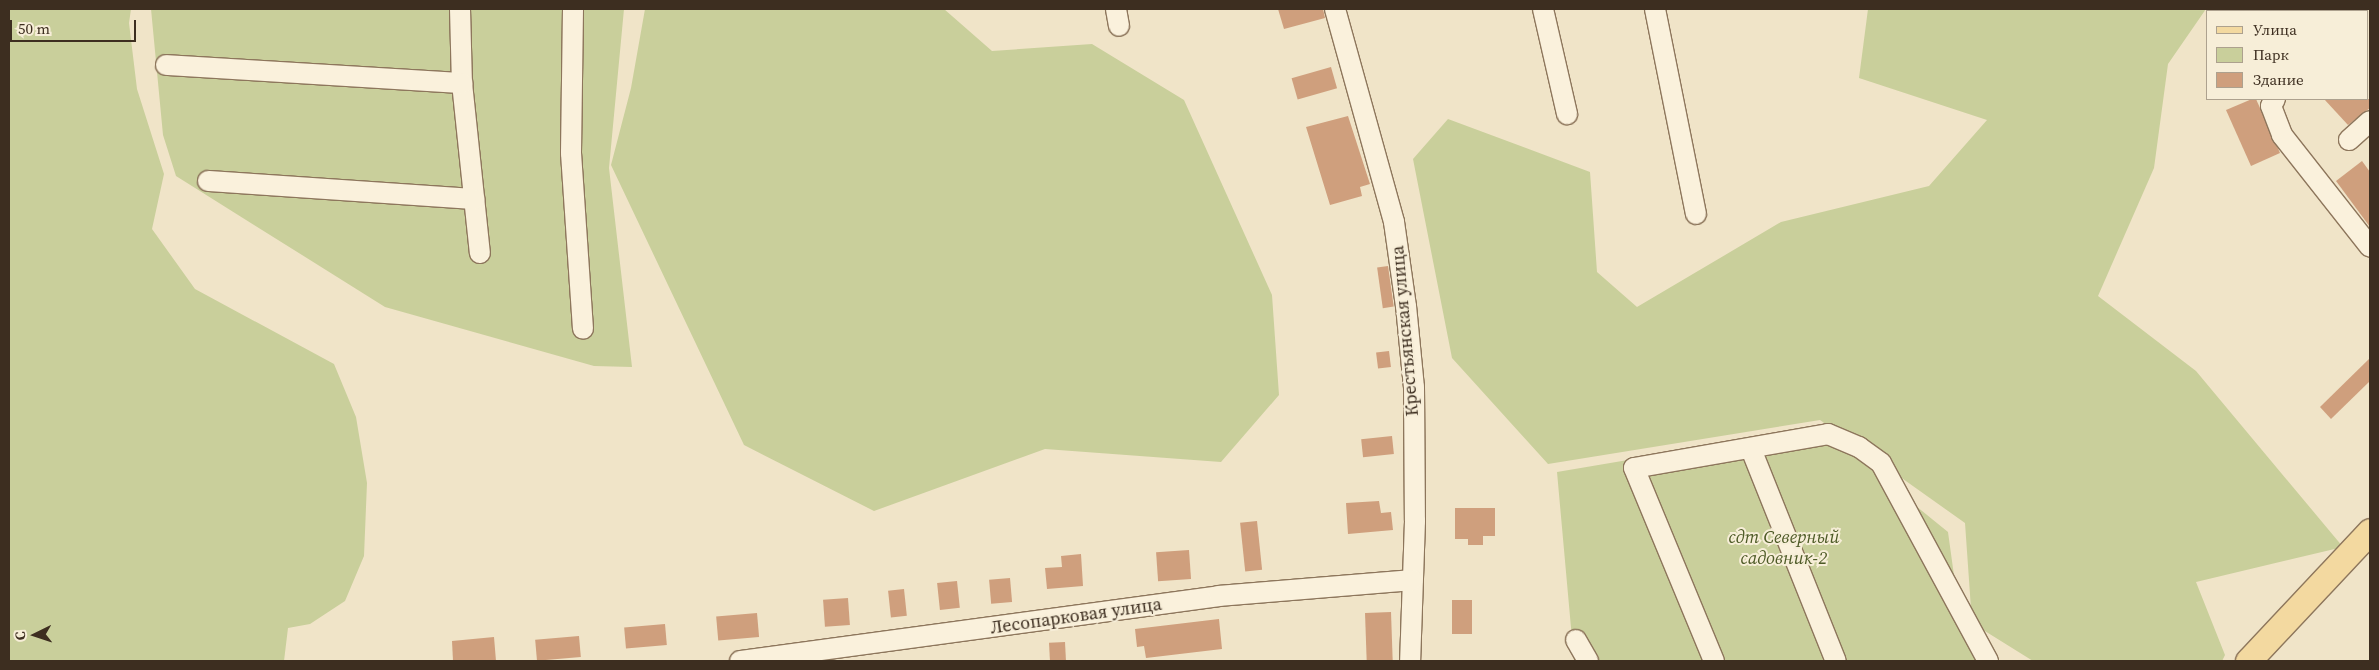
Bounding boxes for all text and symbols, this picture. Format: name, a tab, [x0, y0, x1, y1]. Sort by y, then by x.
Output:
scale bar	[12, 10, 139, 42]
legend	[2206, 10, 2369, 100]
text: 50 m	[18, 18, 50, 39]
text: Улица	[2253, 19, 2297, 40]
text: Парк	[2253, 44, 2289, 65]
text: Здание	[2253, 69, 2304, 90]
street label: Крестьянская улица	[1387, 245, 1423, 417]
park label: сдт Северный садовник-2	[1729, 527, 1839, 570]
street label: Лесопарковая улица	[989, 593, 1163, 639]
north arrow	[10, 610, 60, 660]
text: С	[10, 631, 30, 641]

